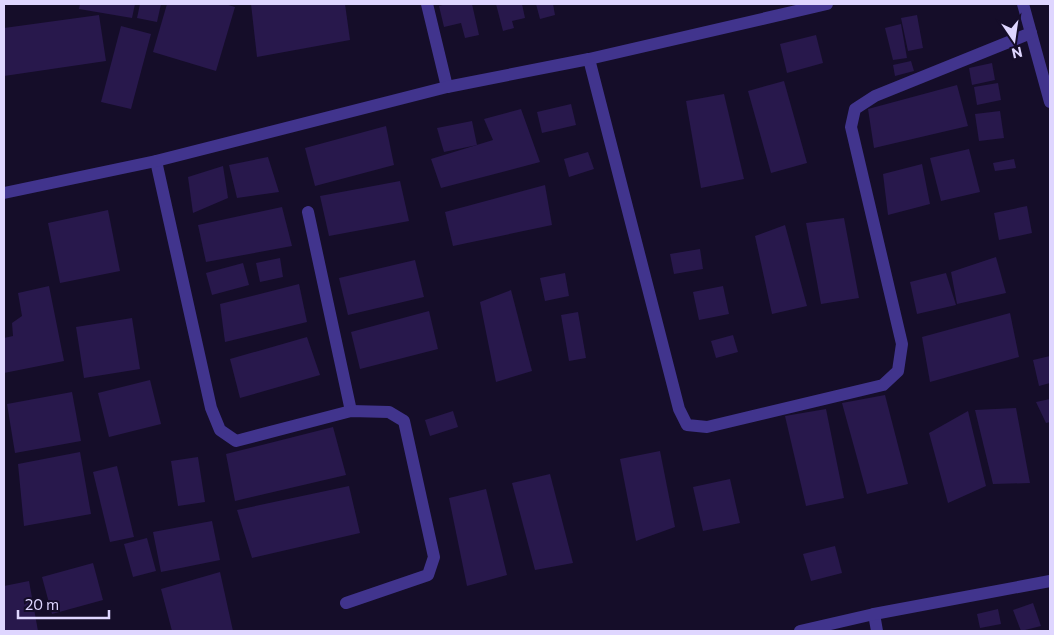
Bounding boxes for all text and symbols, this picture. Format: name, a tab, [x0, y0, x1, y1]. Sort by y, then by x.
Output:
north arrow	[989, 15, 1039, 65]
text: N	[1010, 44, 1024, 63]
scale bar	[18, 588, 109, 620]
text: 20 m	[25, 595, 59, 613]

